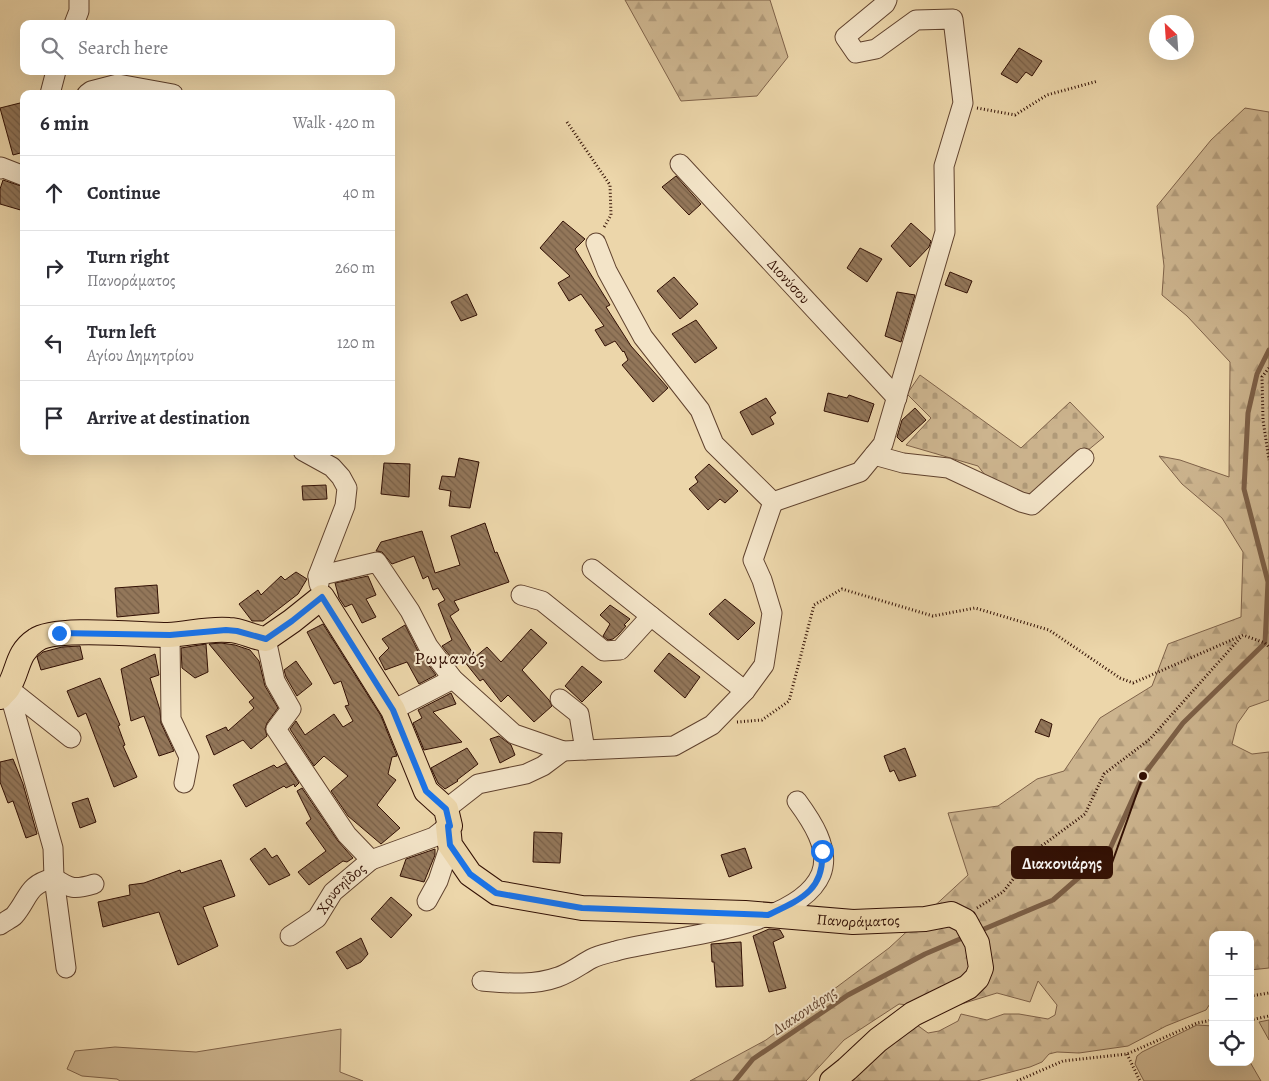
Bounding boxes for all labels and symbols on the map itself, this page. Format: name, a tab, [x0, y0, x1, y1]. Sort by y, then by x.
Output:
north arrow	[1149, 15, 1194, 60]
street label: Διονύσου	[763, 254, 815, 308]
route end	[48, 622, 71, 645]
district label: Ρωμανός	[415, 646, 485, 670]
route start	[811, 840, 834, 863]
callout: Διακονιάρης	[1012, 847, 1112, 878]
text: Διακονιάρης	[1022, 853, 1102, 875]
street label: Χρυσηΐδος	[312, 858, 370, 918]
street label: Πανοράματος	[816, 909, 900, 932]
water label: Διακονιάρης	[767, 981, 841, 1041]

